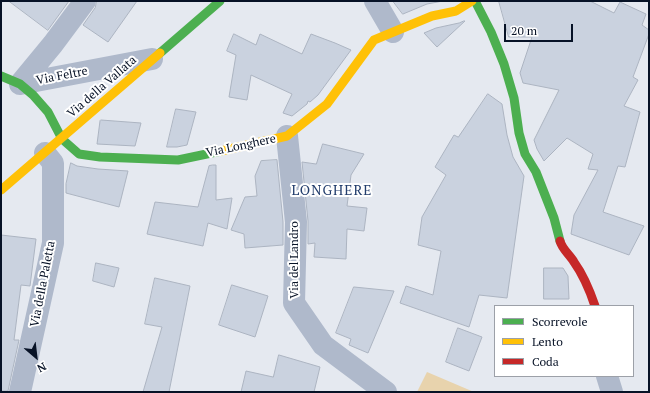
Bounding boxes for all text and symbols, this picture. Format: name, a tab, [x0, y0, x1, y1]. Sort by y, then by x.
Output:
scale bar	[506, 16, 575, 42]
text: 20 m	[511, 23, 537, 38]
street label: Via della Vallata	[65, 53, 139, 121]
street label: Via Feltre	[35, 64, 89, 88]
street label: Via Longhere	[205, 132, 277, 160]
district label: LONGHERE	[292, 183, 372, 199]
street label: Via del Landro	[288, 221, 302, 299]
street label: Via della Paletta	[28, 240, 58, 328]
legend	[494, 305, 634, 377]
text: Scorrevole	[532, 314, 588, 329]
text: Lento	[532, 334, 563, 349]
north arrow	[16, 337, 56, 377]
text: Coda	[532, 354, 559, 369]
text: N	[35, 359, 49, 376]

